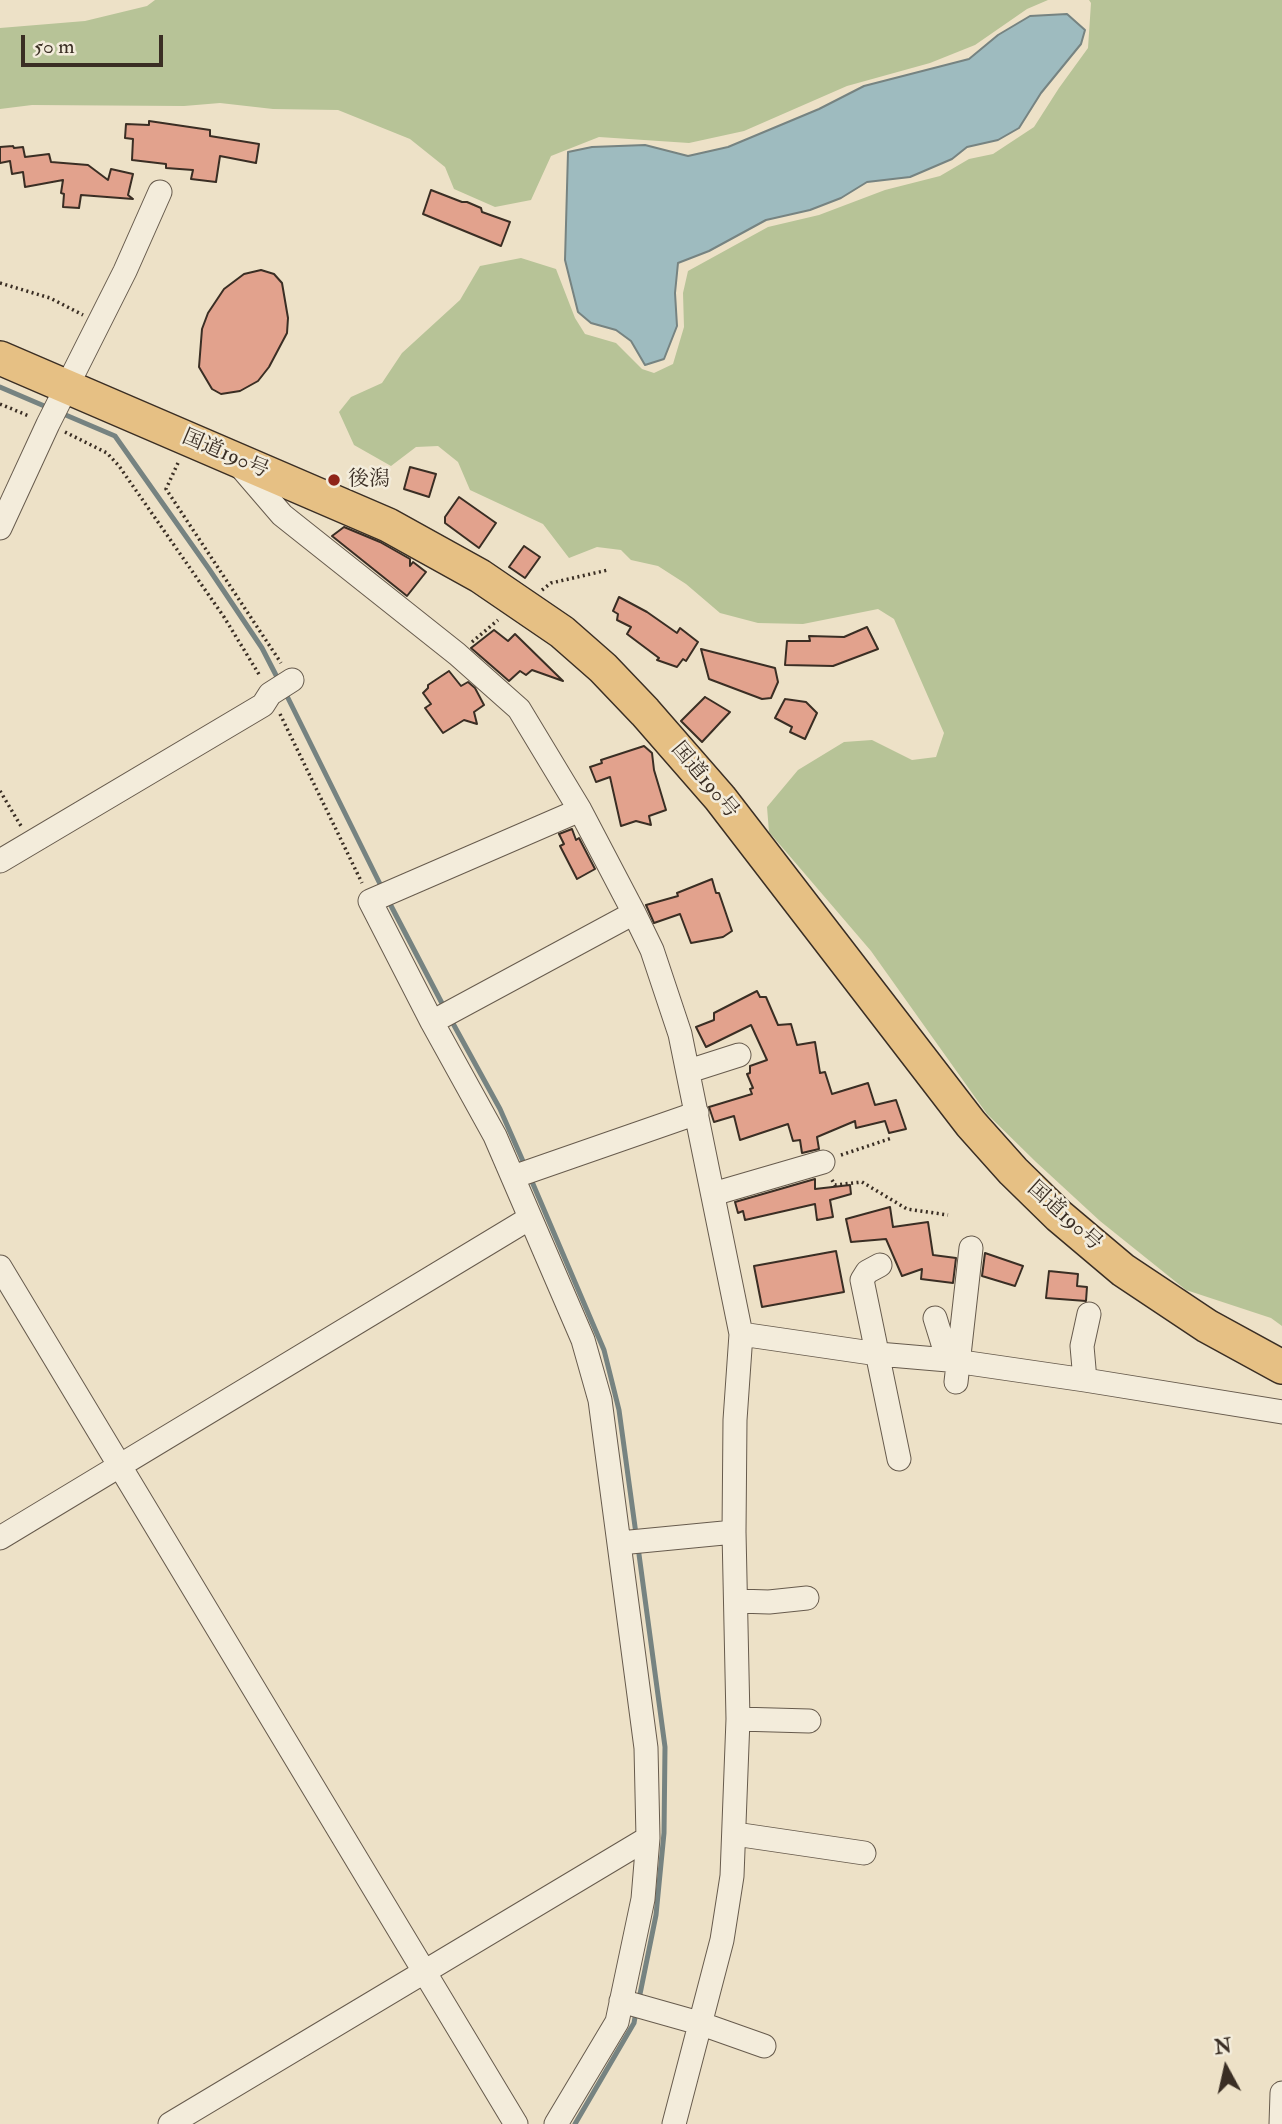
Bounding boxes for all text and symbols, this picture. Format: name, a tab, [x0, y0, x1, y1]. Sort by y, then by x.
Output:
scale bar	[24, 21, 166, 65]
text: 50 m	[34, 33, 75, 60]
street label: 国道190号	[178, 425, 272, 485]
place label: 後潟	[348, 467, 390, 493]
marker: 後潟	[326, 472, 342, 488]
street label: 国道190号	[665, 738, 743, 824]
street label: 国道190号	[1021, 1177, 1107, 1257]
north arrow	[1191, 2033, 1261, 2103]
text: N	[1213, 2034, 1233, 2060]

